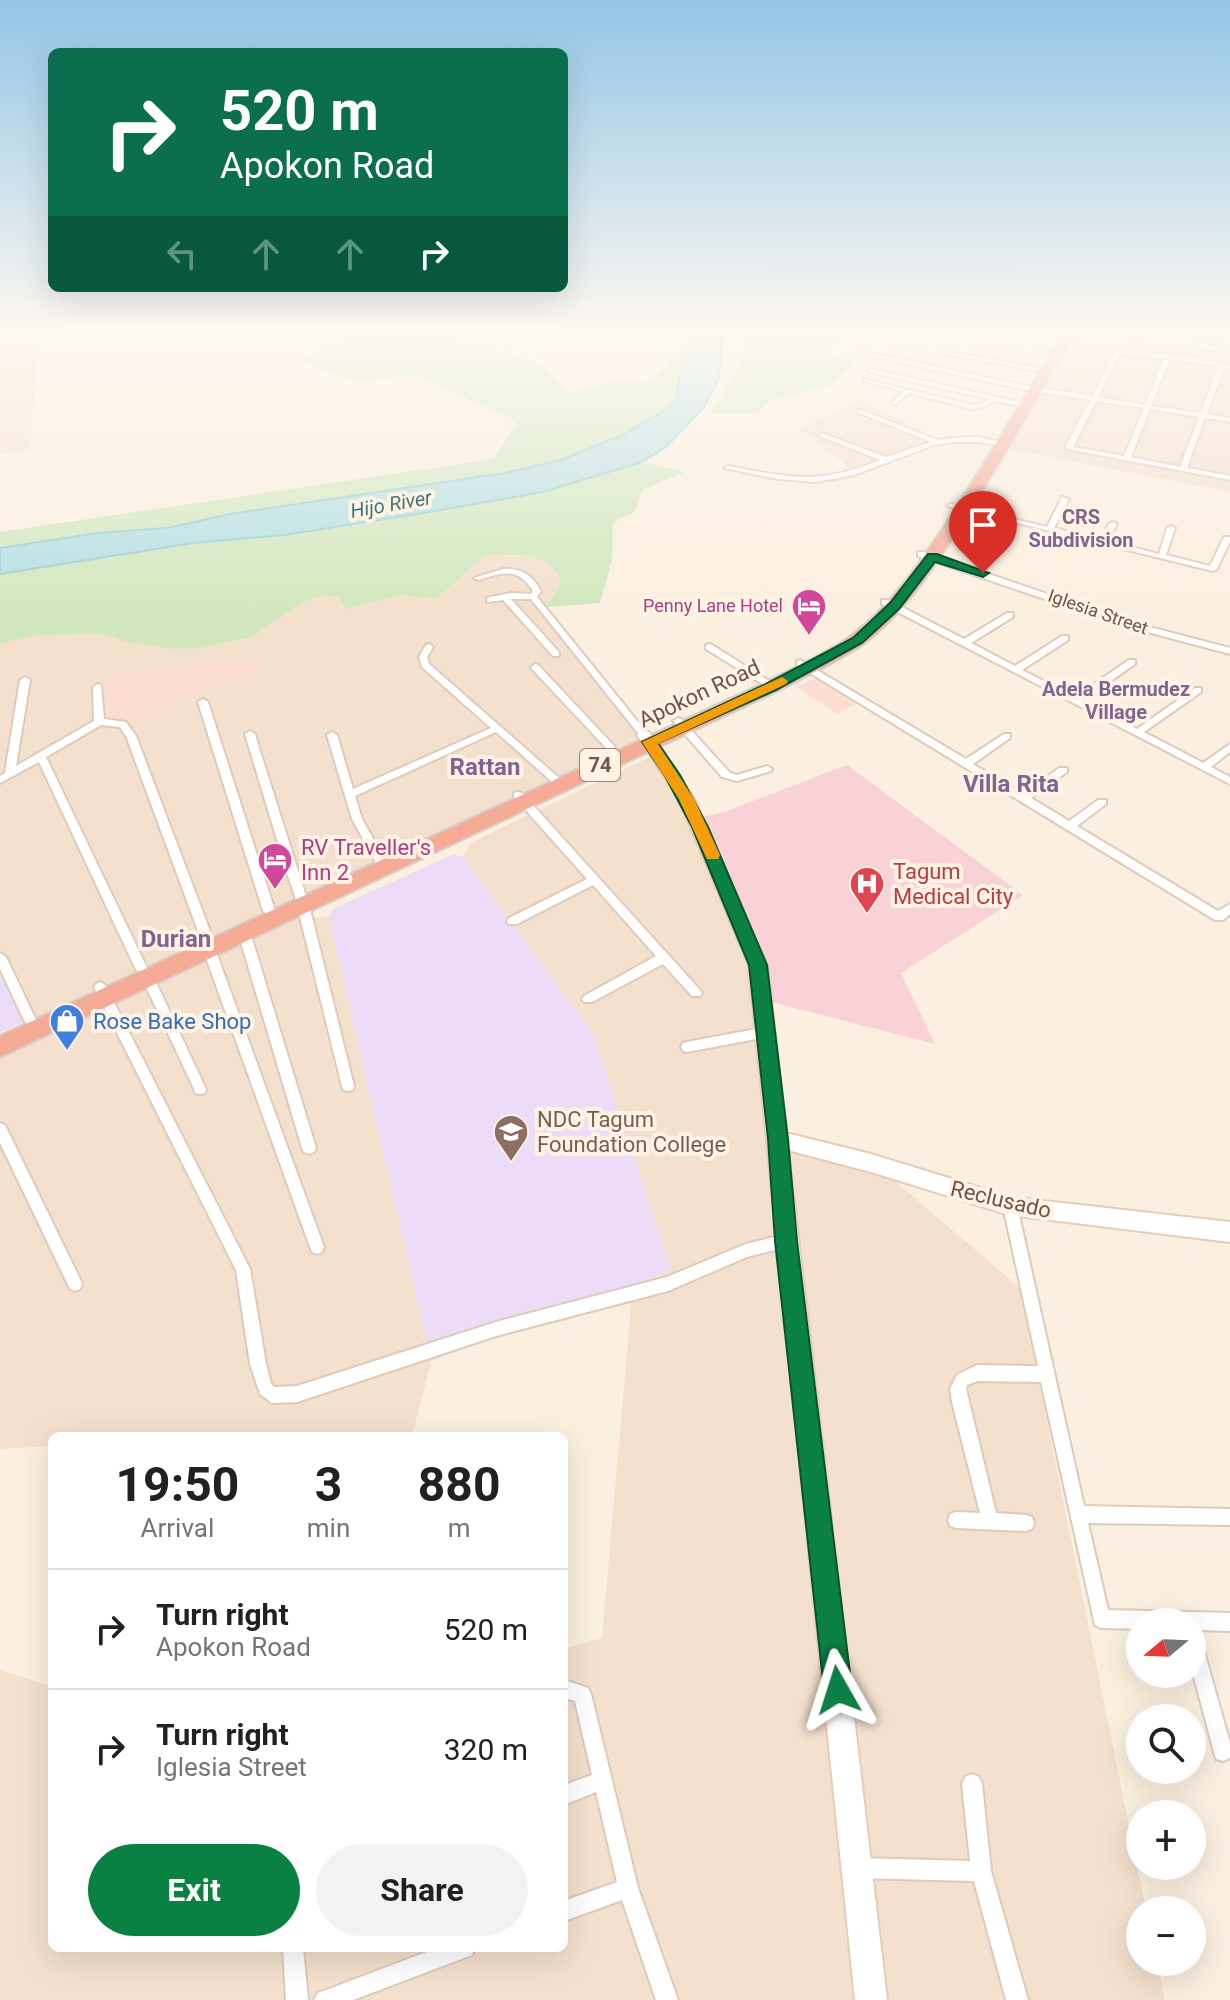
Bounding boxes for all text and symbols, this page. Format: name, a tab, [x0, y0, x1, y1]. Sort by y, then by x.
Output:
text: 520 m	[220, 78, 379, 144]
icon: right	[88, 80, 192, 184]
text: Apokon Road	[220, 145, 434, 187]
icon: left	[160, 232, 204, 276]
icon: ahead	[244, 232, 288, 276]
icon: ahead	[328, 232, 372, 276]
icon: right	[412, 232, 456, 276]
water label: Hijo River	[349, 485, 435, 523]
pin	[949, 491, 1017, 573]
icon: arrive	[961, 503, 1005, 547]
district label: CRS Subdivision	[1029, 505, 1133, 552]
street label: Iglesia Street	[1045, 585, 1151, 638]
hotel icon: Penny Lane Hotel	[790, 587, 828, 637]
place label: Penny Lane Hotel	[643, 595, 783, 616]
street label: Apokon Road	[635, 654, 764, 732]
district label: Adela Bermudez Village	[1042, 677, 1190, 724]
road number: 74	[580, 749, 620, 781]
district label: Rattan	[450, 753, 520, 781]
district label: Villa Rita	[963, 770, 1059, 798]
place label: RV Traveller's Inn 2	[301, 835, 431, 885]
hotel icon: RV Traveller's Inn 2	[256, 841, 294, 891]
place label: Tagum Medical City	[893, 859, 1014, 909]
hospital icon: Tagum Medical City	[848, 865, 886, 915]
district label: Durian	[141, 925, 211, 953]
shop icon: Rose Bake Shop	[48, 1002, 86, 1052]
place label: Rose Bake Shop	[93, 1009, 251, 1034]
place label: NDC Tagum Foundation College	[537, 1107, 726, 1157]
school or university icon: NDC Tagum Foundation College	[492, 1113, 530, 1163]
street label: Reclusado	[948, 1176, 1054, 1223]
text: 19:50	[116, 1456, 239, 1513]
text: 3	[315, 1456, 342, 1513]
text: 880	[418, 1456, 500, 1513]
text: Arrival	[141, 1513, 214, 1543]
text: min	[307, 1513, 350, 1543]
text: m	[448, 1513, 471, 1543]
text: Turn right	[156, 1597, 289, 1632]
icon: right	[88, 1607, 132, 1651]
north arrow	[1126, 1608, 1206, 1688]
map controls	[1126, 1608, 1206, 1976]
text: 520 m	[444, 1612, 528, 1647]
text: Apokon Road	[156, 1632, 311, 1662]
position arrow	[796, 1648, 880, 1732]
button: search	[1126, 1704, 1206, 1784]
text: Turn right	[156, 1717, 289, 1752]
icon: right	[88, 1727, 132, 1771]
text: 320 m	[444, 1732, 528, 1767]
text: Iglesia Street	[156, 1752, 307, 1782]
button: +	[1126, 1800, 1206, 1880]
button: Exit	[88, 1844, 300, 1936]
button: Share	[316, 1844, 528, 1936]
button: −	[1126, 1896, 1206, 1976]

